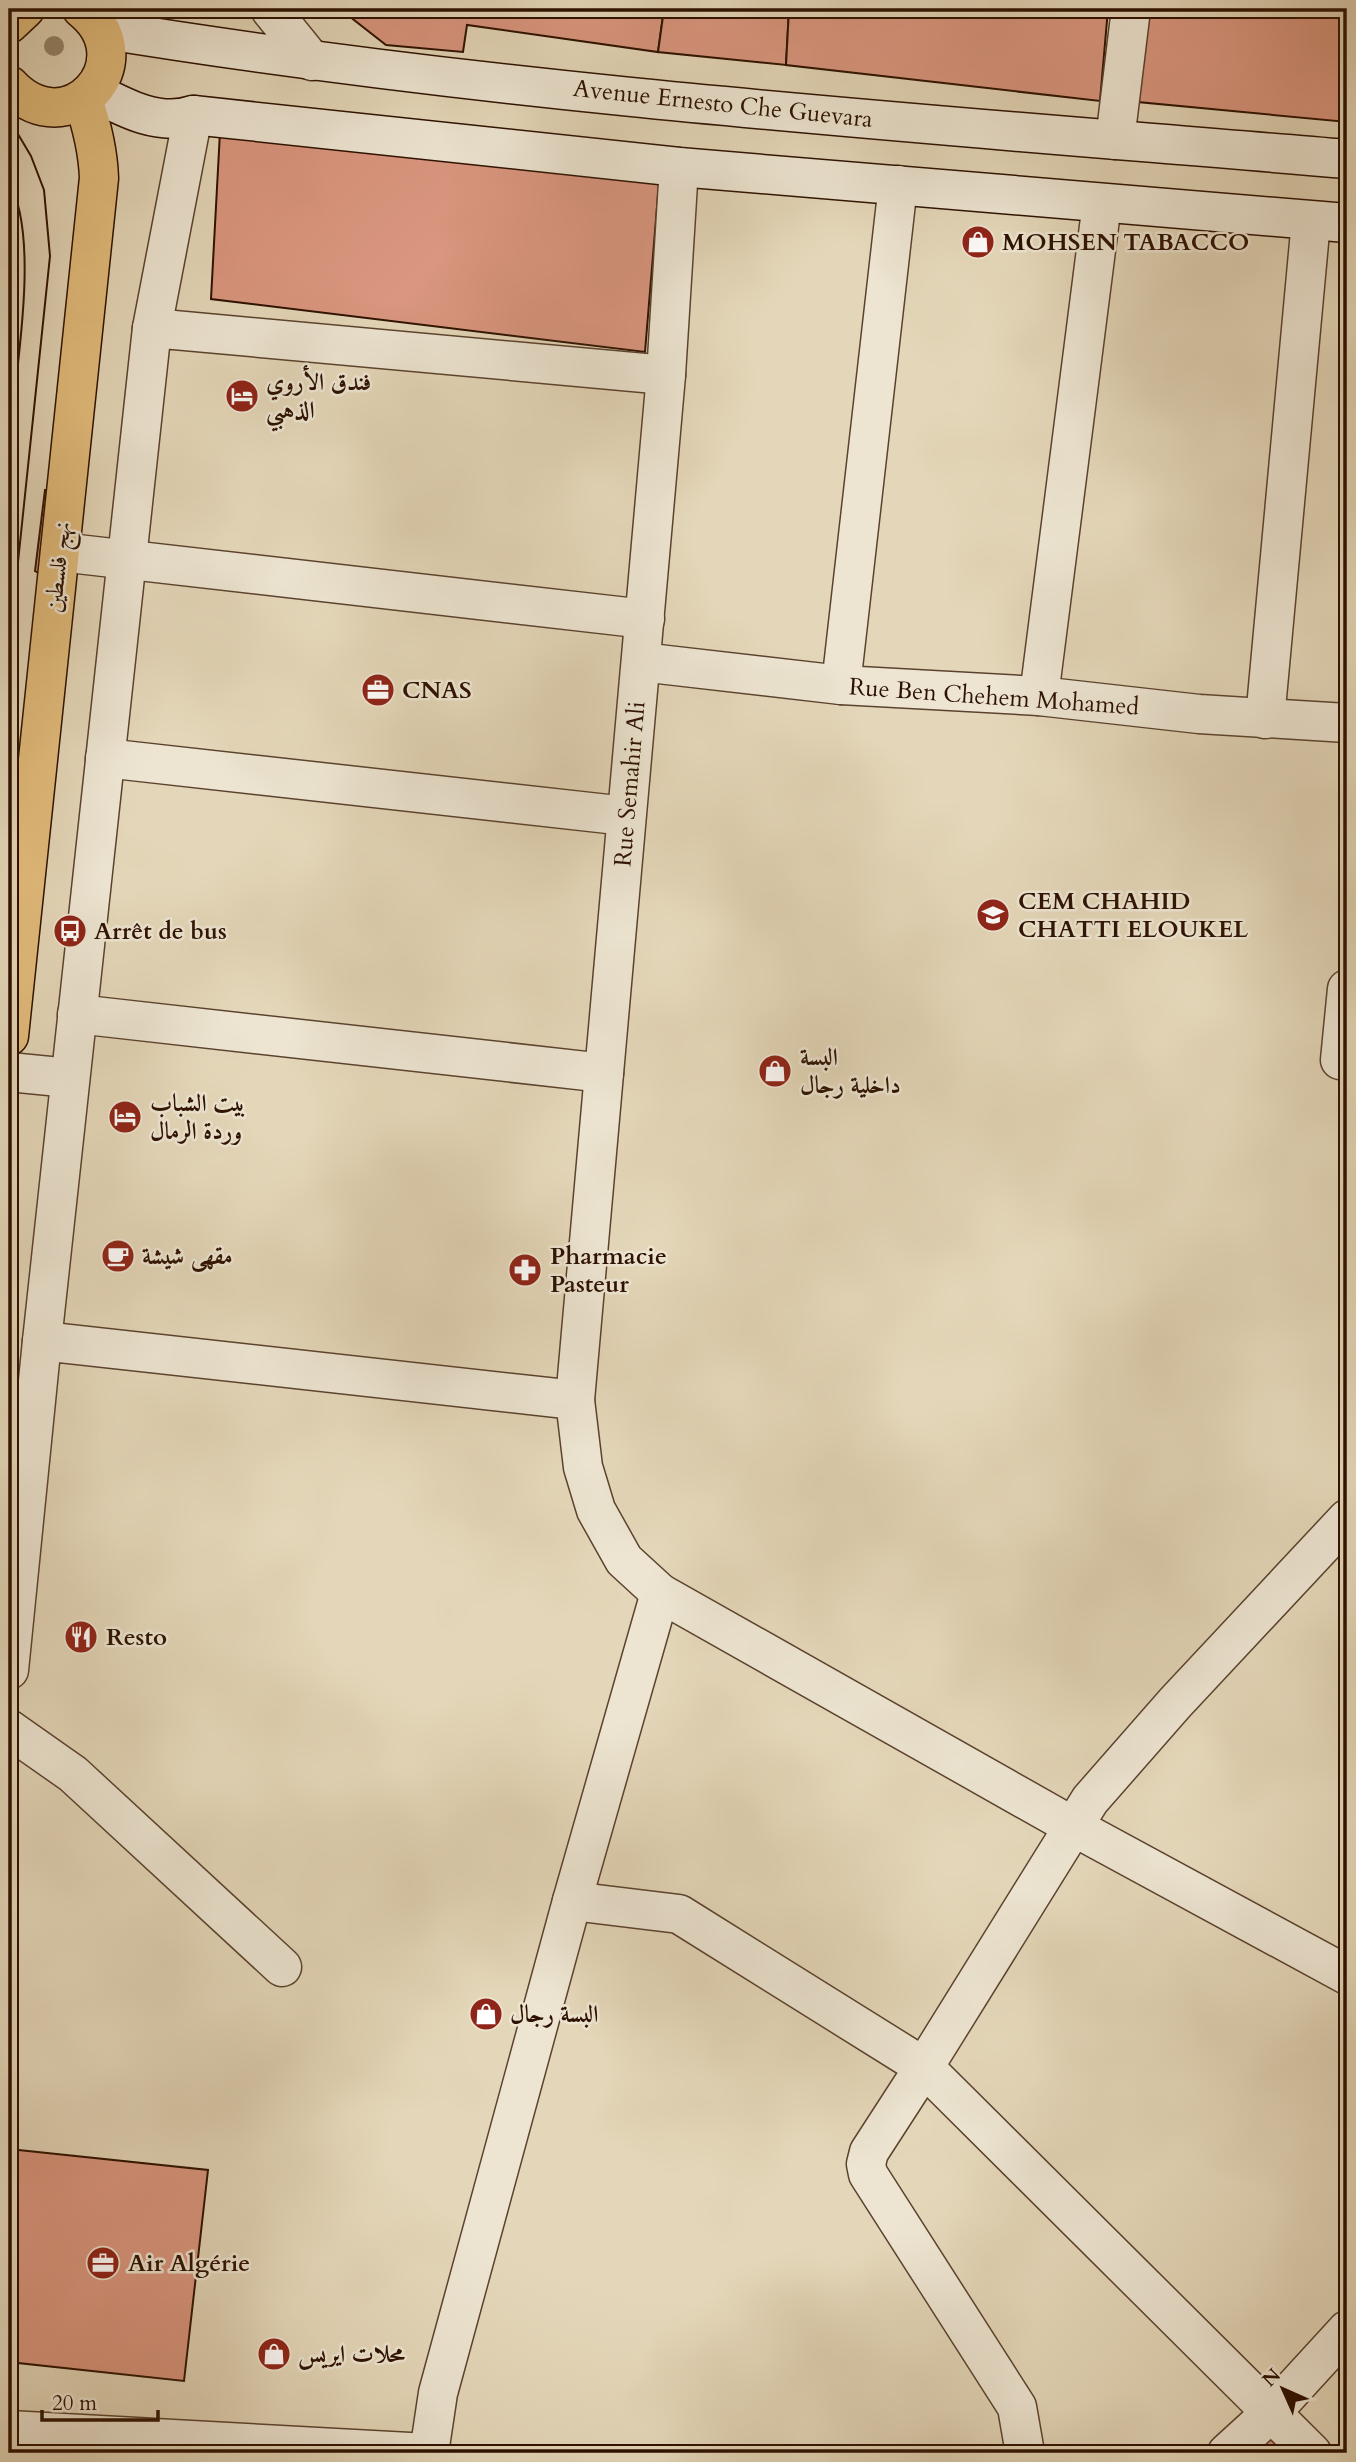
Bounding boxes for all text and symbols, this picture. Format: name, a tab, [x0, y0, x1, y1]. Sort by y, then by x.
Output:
street label: Avenue Ernesto Che Guevara	[572, 72, 875, 136]
shop icon: MOHSEN TABACCO	[959, 223, 997, 261]
place label: MOHSEN TABACCO	[1002, 226, 1249, 259]
place label: فندق الأروي الذهبي	[266, 364, 371, 432]
hotel icon: فندق الأروي الذهبي	[223, 377, 261, 415]
street label: نهج فلسطين	[37, 520, 83, 615]
street label: Rue Ben Chehem Mohamed	[848, 670, 1140, 724]
office icon: CNAS	[359, 671, 397, 709]
place label: CNAS	[402, 674, 472, 707]
street label: Rue Semahir Ali	[606, 700, 654, 868]
place label: CEM CHAHID CHATTI ELOUKEL	[1018, 885, 1249, 946]
school or university icon: CEM CHAHID CHATTI ELOUKEL	[974, 896, 1012, 934]
bus stop icon: Arrêt de bus	[51, 912, 89, 950]
place label: Arrêt de bus	[94, 915, 227, 948]
place label: البسة داخلية رجال	[800, 1041, 901, 1102]
shop icon: البسة داخلية رجال	[756, 1052, 794, 1090]
place label: بيت الشباب وردة الرمال	[150, 1087, 246, 1148]
hotel icon: بيت الشباب وردة الرمال	[106, 1098, 144, 1136]
cafe icon: مقهى شيشة	[99, 1237, 137, 1275]
place label: مقهى شيشة	[142, 1240, 232, 1273]
place label: Pharmacie Pasteur	[550, 1240, 667, 1301]
pharmacy icon: Pharmacie Pasteur	[506, 1251, 544, 1289]
restaurant icon: Resto	[62, 1618, 100, 1656]
place label: Resto	[106, 1621, 167, 1654]
shop icon: البسة رجال	[467, 1995, 505, 2033]
place label: البسة رجال	[510, 1998, 599, 2031]
office icon: Air Algérie	[84, 2244, 122, 2282]
place label: Air Algérie	[128, 2247, 250, 2280]
shop icon: محلات ايريس	[255, 2335, 293, 2373]
place label: محلات ايريس	[298, 2338, 405, 2371]
north arrow	[1248, 2354, 1318, 2424]
text: N	[1257, 2362, 1287, 2393]
scale bar	[42, 2378, 158, 2422]
text: 20 m	[52, 2389, 97, 2418]

